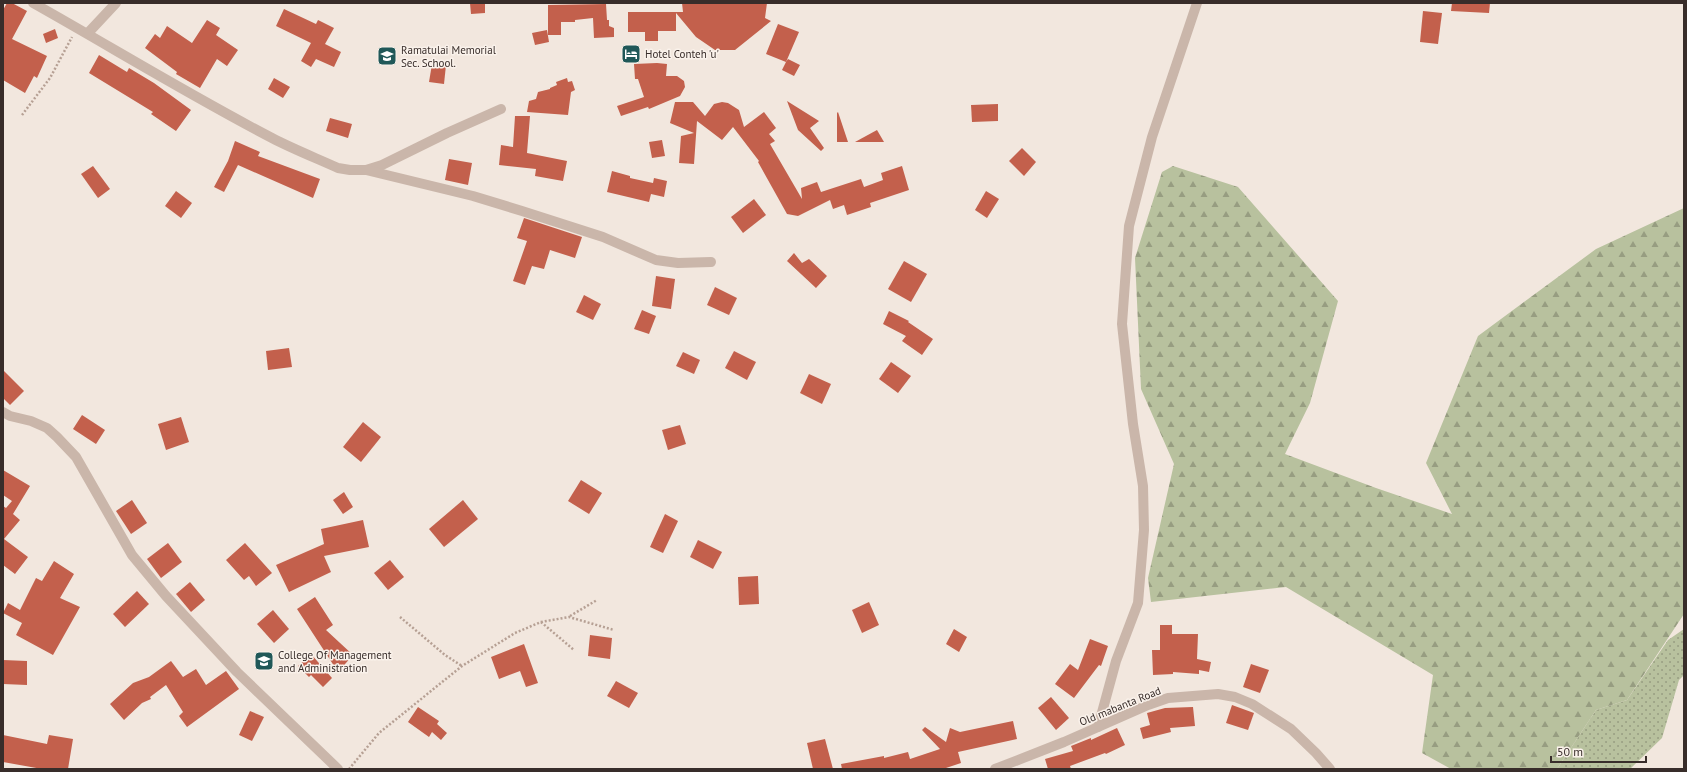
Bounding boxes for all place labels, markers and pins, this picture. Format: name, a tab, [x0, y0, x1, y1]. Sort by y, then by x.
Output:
place label: Ramatulai Memorial Sec. School.	[401, 43, 497, 70]
hotel icon: Hotel Conteh 'u'	[620, 43, 642, 65]
school or university icon: Ramatulai Memorial Sec. School.	[376, 45, 398, 67]
place label: Hotel Conteh 'u'	[645, 47, 719, 61]
place label: College Of Management and Administration	[278, 648, 392, 675]
school or university icon: College Of Management and Administration	[253, 650, 275, 672]

